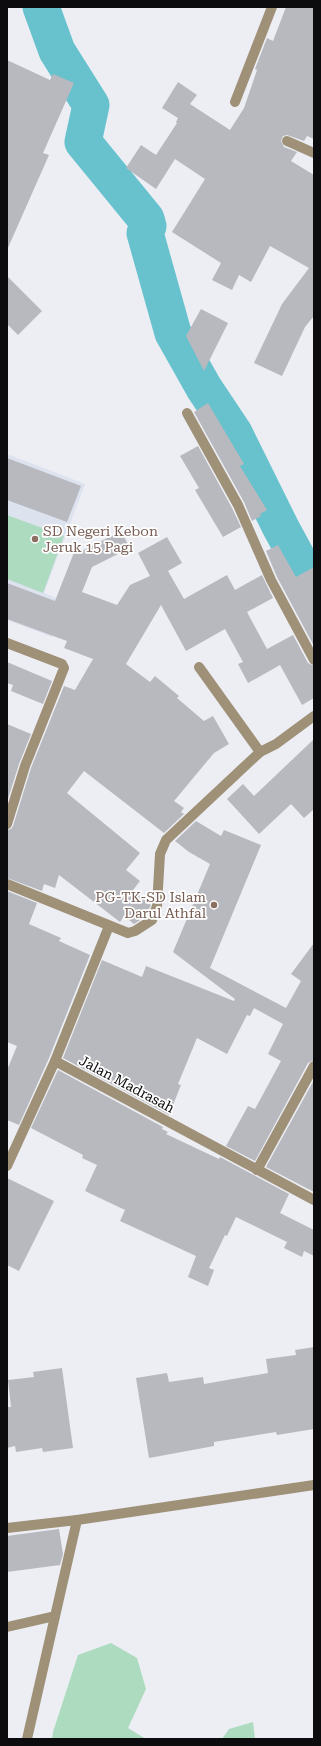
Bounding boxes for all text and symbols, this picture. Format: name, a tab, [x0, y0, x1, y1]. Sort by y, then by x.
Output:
place label: SD Negeri Kebon Jeruk 15 Pagi	[43, 523, 158, 555]
marker: SD Negeri Kebon Jeruk 15 Pagi	[30, 534, 40, 544]
place label: PG-TK-SD Islam Darul Athfal	[95, 889, 207, 921]
marker: PG-TK-SD Islam Darul Athfal	[209, 900, 219, 910]
street label: Jalan Madrasah	[77, 1052, 177, 1116]

